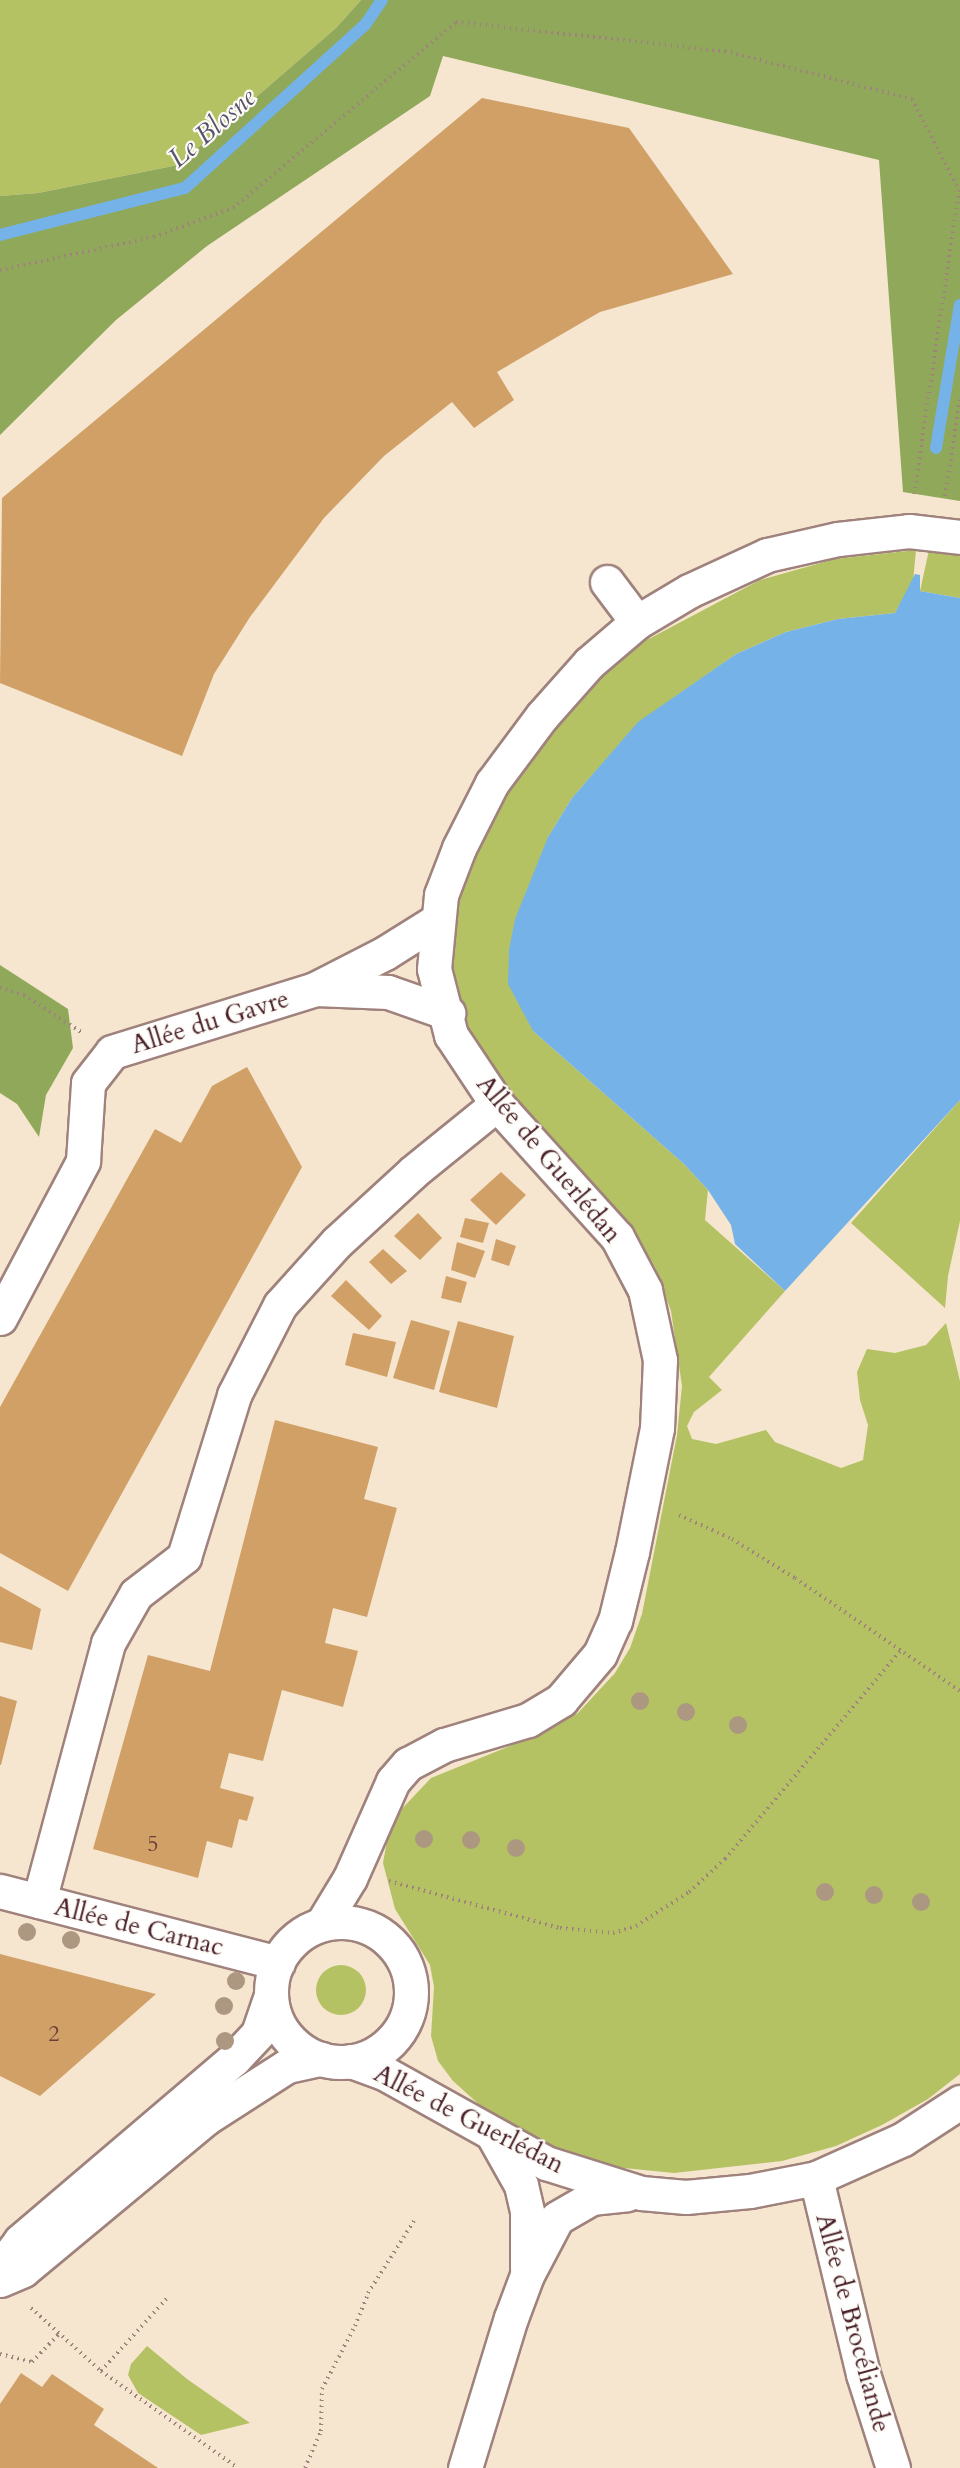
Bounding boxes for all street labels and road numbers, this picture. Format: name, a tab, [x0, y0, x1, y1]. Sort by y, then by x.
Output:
street label: Allée du Gavre	[127, 983, 293, 1061]
street label: Allée de Guerlédan	[470, 1069, 628, 1249]
street label: Allée de Carnac	[51, 1891, 227, 1963]
street label: Allée de Guerlédan	[369, 2058, 569, 2180]
street label: Allée de Brocéliande	[809, 2210, 897, 2436]

